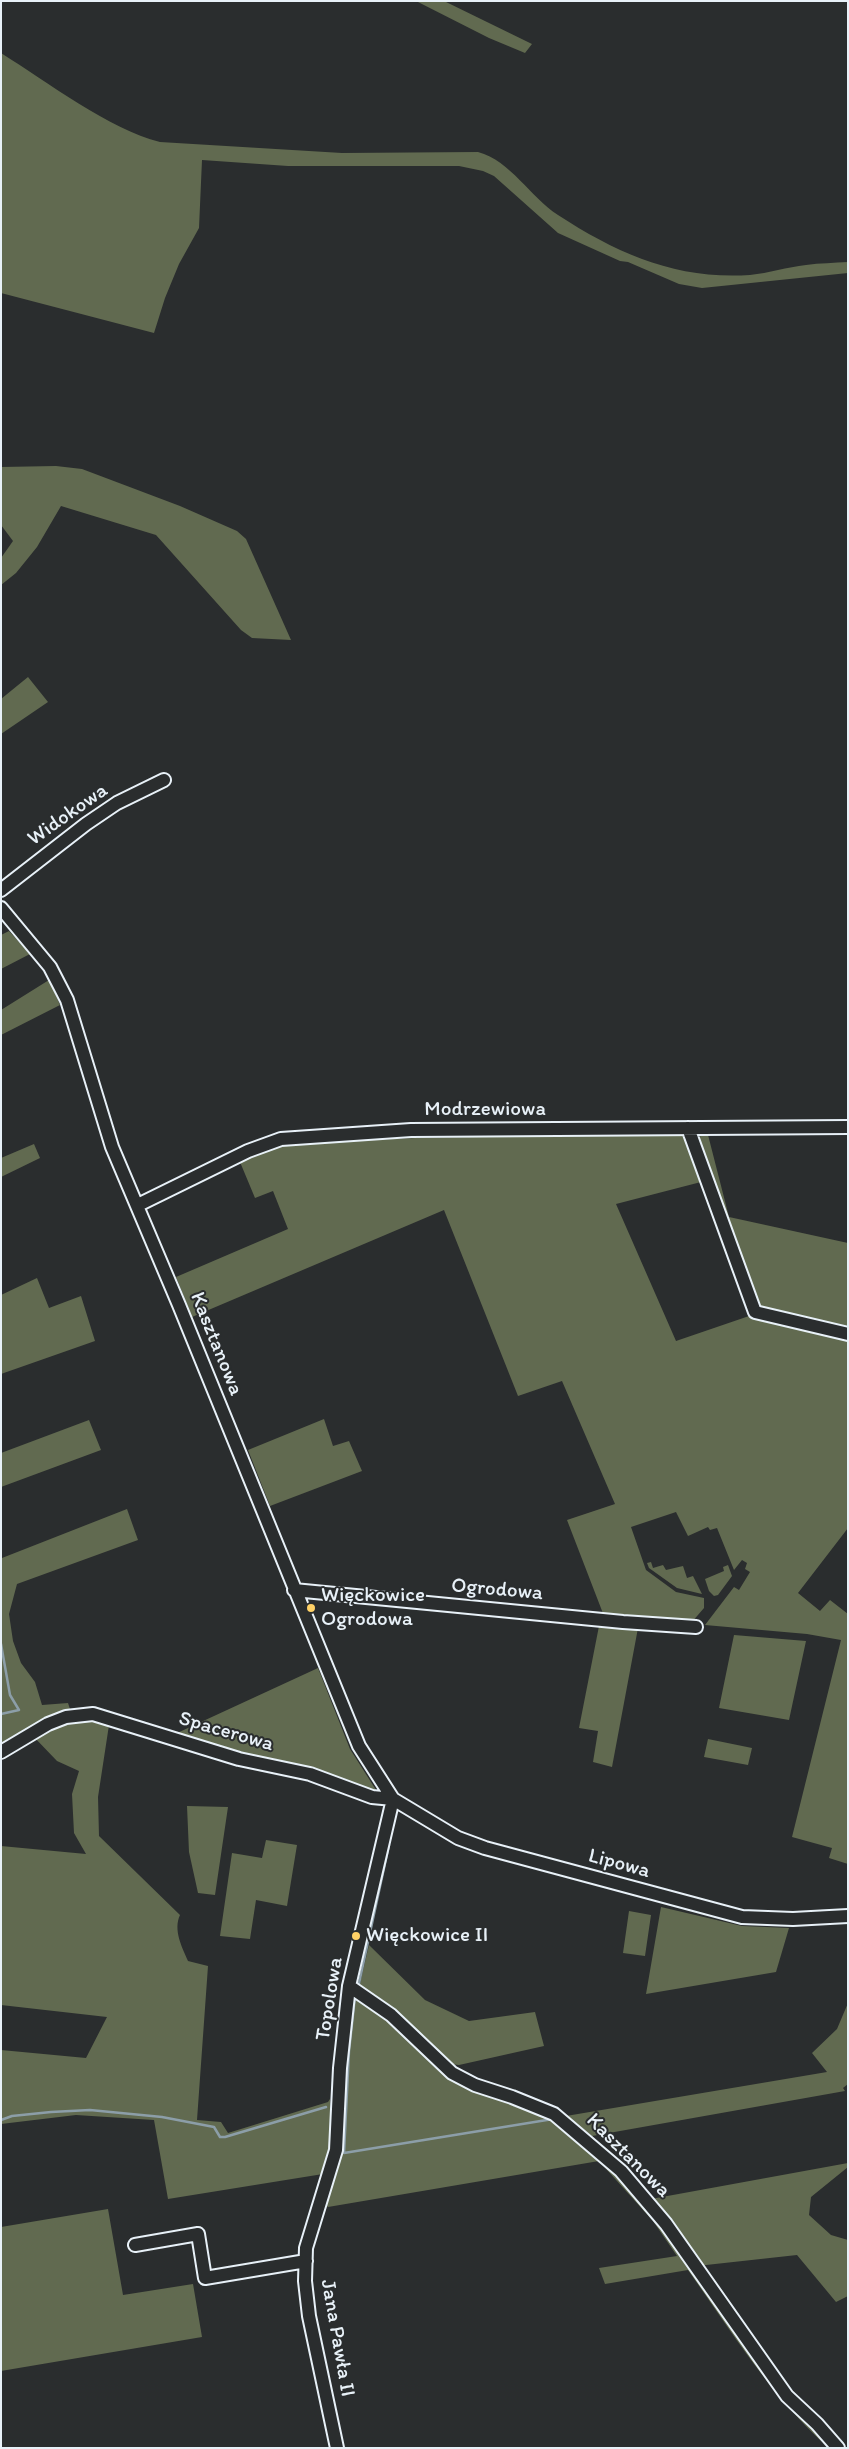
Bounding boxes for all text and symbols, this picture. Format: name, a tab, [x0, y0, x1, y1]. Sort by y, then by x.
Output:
street label: Widokowa	[23, 778, 113, 852]
street label: Modrzewiowa	[424, 1097, 546, 1123]
street label: Kasztanowa	[184, 1289, 248, 1399]
street label: Ogrodowa	[450, 1573, 544, 1607]
place label: Więckowice Ogrodowa	[321, 1583, 425, 1633]
marker: Więckowice Ogrodowa	[305, 1602, 317, 1614]
street label: Spacerowa	[176, 1706, 276, 1758]
street label: Lipowa	[585, 1844, 653, 1884]
place label: Więckowice II	[366, 1923, 488, 1949]
marker: Więckowice II	[350, 1930, 362, 1942]
street label: Topolowa	[311, 1956, 349, 2042]
street label: Kasztanowa	[580, 2108, 676, 2204]
street label: Jana Pawła II	[314, 2277, 360, 2399]

